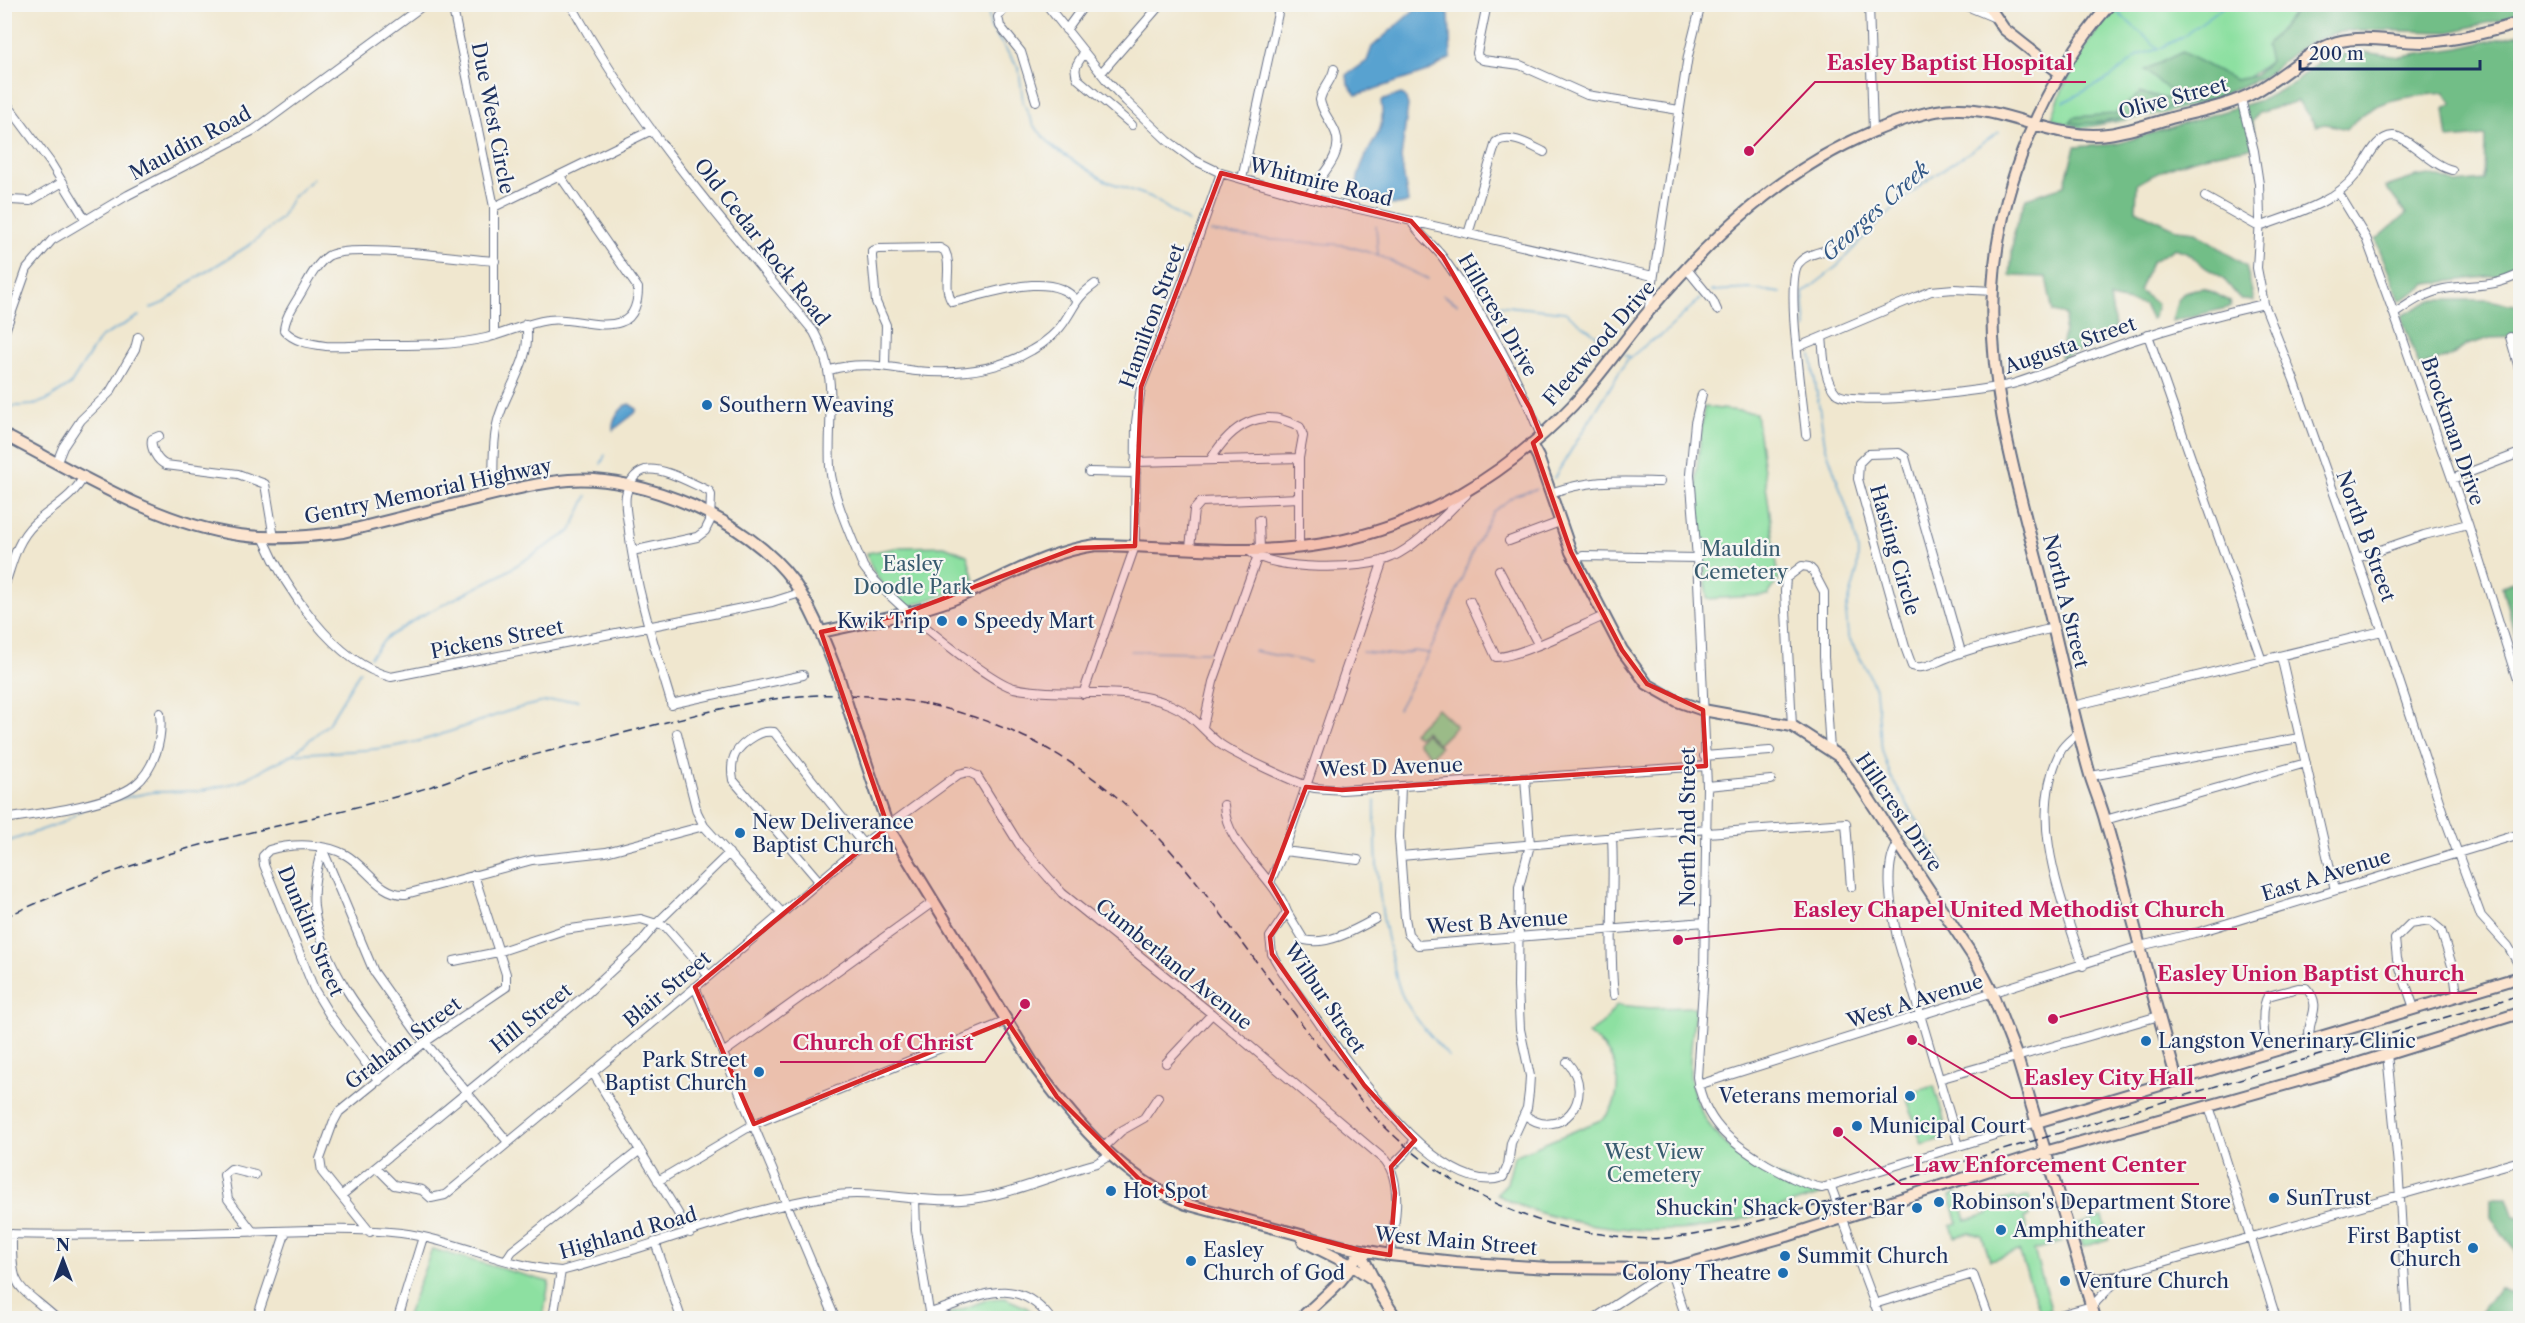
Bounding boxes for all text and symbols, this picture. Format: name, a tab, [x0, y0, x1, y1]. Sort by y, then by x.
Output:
scale bar	[2300, 33, 2480, 71]
street label: Due West Circle	[467, 40, 519, 196]
callout: Easley Baptist Hospital	[1815, 43, 2086, 82]
text: 200 m	[2309, 43, 2364, 65]
text: Easley Baptist Hospital	[1827, 50, 2073, 75]
street label: Olive Street	[2116, 72, 2230, 124]
street label: Mauldin Road	[125, 101, 255, 185]
street label: Whitmire Road	[1246, 152, 1395, 211]
street label: Old Cedar Rock Road	[689, 154, 835, 330]
water label: Georges Creek	[1816, 156, 1934, 266]
street label: Hamilton Street	[1115, 240, 1189, 392]
street label: Hillcrest Drive	[1453, 249, 1543, 381]
street label: Fleetwood Drive	[1538, 275, 1660, 411]
street label: Augusta Street	[2000, 311, 2139, 379]
street label: Brockman Drive	[2416, 354, 2490, 508]
place label: Southern Weaving	[719, 393, 894, 417]
marker: Southern Weaving	[700, 398, 714, 412]
street label: Gentry Memorial Highway	[302, 453, 555, 529]
street label: North B Street	[2331, 467, 2401, 605]
street label: Hasting Circle	[1865, 482, 1925, 618]
street label: North A Street	[2038, 532, 2094, 670]
park label: Mauldin Cemetery	[1694, 537, 1789, 584]
park label: Easley Doodle Park	[854, 552, 974, 599]
place label: Kwik Trip	[837, 609, 930, 633]
place label: Speedy Mart	[974, 609, 1095, 633]
street label: Pickens Street	[428, 614, 566, 664]
marker: Kwik Trip	[935, 614, 949, 628]
marker: Speedy Mart	[955, 614, 969, 628]
street label: North 2nd Street	[1676, 747, 1700, 907]
street label: Hillcrest Drive	[1850, 748, 1948, 876]
street label: West D Avenue	[1318, 752, 1463, 782]
place label: New Deliverance Baptist Church	[752, 810, 914, 857]
marker: New Deliverance Baptist Church	[733, 826, 747, 840]
street label: East A Avenue	[2258, 844, 2394, 906]
street label: Dunklin Street	[273, 862, 349, 1000]
callout: Easley Chapel United Methodist Church	[1780, 890, 2237, 929]
street label: Cumberland Avenue	[1091, 893, 1257, 1035]
text: Easley Chapel United Methodist Church	[1793, 897, 2226, 922]
street label: West B Avenue	[1424, 905, 1569, 939]
street label: Wilbur Street	[1279, 937, 1371, 1058]
street label: Blair Street	[619, 946, 715, 1032]
callout: Easley Union Baptist Church	[2145, 954, 2477, 993]
text: Easley Union Baptist Church	[2157, 961, 2466, 986]
street label: West A Avenue	[1843, 969, 1986, 1033]
street label: Hill Street	[486, 978, 576, 1058]
street label: Graham Street	[340, 992, 466, 1094]
callout: Church of Christ	[780, 1023, 985, 1062]
place label: Langston Venerinary Clinic	[2158, 1029, 2416, 1053]
text: Church of Christ	[793, 1030, 974, 1055]
marker: Langston Venerinary Clinic	[2139, 1034, 2153, 1048]
place label: Park Street Baptist Church	[605, 1048, 747, 1095]
callout: Easley City Hall	[2011, 1059, 2206, 1098]
marker: Park Street Baptist Church	[752, 1065, 766, 1079]
text: Easley City Hall	[2024, 1065, 2194, 1090]
place label: Veterans memorial	[1718, 1084, 1898, 1108]
marker: Veterans memorial	[1903, 1089, 1917, 1103]
place label: Municipal Court	[1869, 1114, 2026, 1138]
marker: Municipal Court	[1850, 1119, 1864, 1133]
park label: West View Cemetery	[1603, 1140, 1704, 1187]
callout: Law Enforcement Center	[1901, 1145, 2199, 1184]
text: Law Enforcement Center	[1914, 1152, 2187, 1177]
place label: Hot Spot	[1123, 1179, 1208, 1203]
marker: Hot Spot	[1104, 1184, 1118, 1198]
place label: SunTrust	[2286, 1186, 2371, 1210]
place label: Robinson's Department Store	[1951, 1190, 2231, 1214]
marker: SunTrust	[2267, 1191, 2281, 1205]
marker: Robinson's Department Store	[1932, 1195, 1946, 1209]
place label: Shuckin' Shack Oyster Bar	[1656, 1196, 1906, 1220]
marker: Shuckin' Shack Oyster Bar	[1910, 1201, 1924, 1215]
street label: Highland Road	[556, 1202, 700, 1264]
place label: Amphitheater	[2012, 1218, 2146, 1242]
street label: West Main Street	[1372, 1222, 1539, 1260]
marker: Amphitheater	[1994, 1223, 2008, 1237]
place label: First Baptist Church	[2347, 1224, 2461, 1271]
north arrow	[33, 1230, 93, 1290]
text: N	[56, 1235, 70, 1255]
place label: Easley Church of God	[1203, 1238, 1345, 1285]
marker: First Baptist Church	[2466, 1241, 2480, 1255]
place label: Summit Church	[1797, 1244, 1949, 1268]
marker: Summit Church	[1778, 1249, 1792, 1263]
marker: Easley Church of God	[1184, 1254, 1198, 1268]
place label: Colony Theatre	[1622, 1261, 1771, 1285]
marker: Colony Theatre	[1776, 1266, 1790, 1280]
place label: Venture Church	[2076, 1269, 2229, 1293]
marker: Venture Church	[2058, 1274, 2072, 1288]

